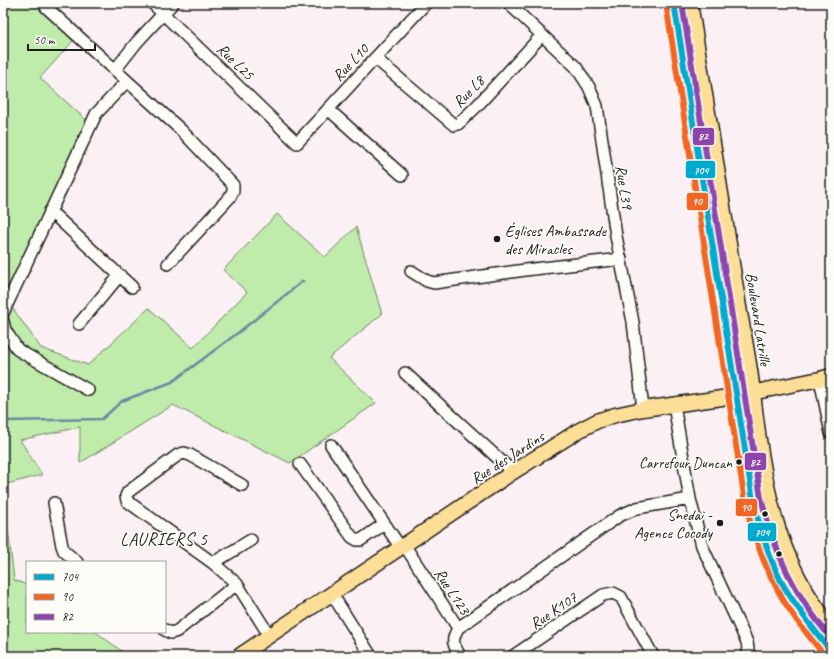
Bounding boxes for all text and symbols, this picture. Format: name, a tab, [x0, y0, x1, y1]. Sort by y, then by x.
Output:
scale bar	[28, 26, 95, 52]
text: 50 m	[34, 32, 56, 48]
street label: Rue L10	[328, 38, 374, 86]
street label: Rue L25	[212, 39, 259, 85]
street label: Rue L8	[449, 70, 490, 112]
line badge: 82	[692, 127, 715, 146]
text: 82	[698, 129, 709, 143]
line badge: 704	[685, 160, 716, 179]
text: 704	[694, 163, 710, 177]
street label: Rue L39	[611, 164, 638, 212]
line badge: 90	[686, 192, 709, 211]
text: 90	[692, 194, 703, 208]
place label: Églises Ambassade des Miracles	[505, 221, 608, 259]
marker: Églises Ambassade des Miracles	[492, 234, 502, 244]
street label: Boulevard Latrille	[741, 271, 776, 369]
street label: Rue des Jardins	[467, 426, 549, 489]
line badge: 82	[744, 452, 767, 471]
place label: Carrefour Duncan	[639, 454, 733, 473]
text: 82	[750, 455, 761, 469]
marker: Carrefour Duncan	[734, 457, 744, 467]
line badge: 90	[735, 498, 758, 517]
text: 90	[741, 500, 752, 514]
place label: Snedai - Agence Cocody	[635, 505, 714, 543]
unlabelled marker	[760, 509, 770, 519]
marker: Snedai - Agence Cocody	[715, 518, 725, 528]
line badge: 704	[747, 522, 777, 542]
text: 704	[755, 525, 771, 539]
district label: LAURIERS 5	[120, 529, 208, 550]
unlabelled marker	[774, 549, 784, 559]
legend	[26, 561, 166, 633]
street label: Rue L123	[430, 564, 476, 620]
text: 704	[62, 569, 80, 585]
street label: Rue K107	[526, 587, 582, 634]
text: 90	[62, 589, 74, 605]
text: 82	[62, 609, 74, 625]

